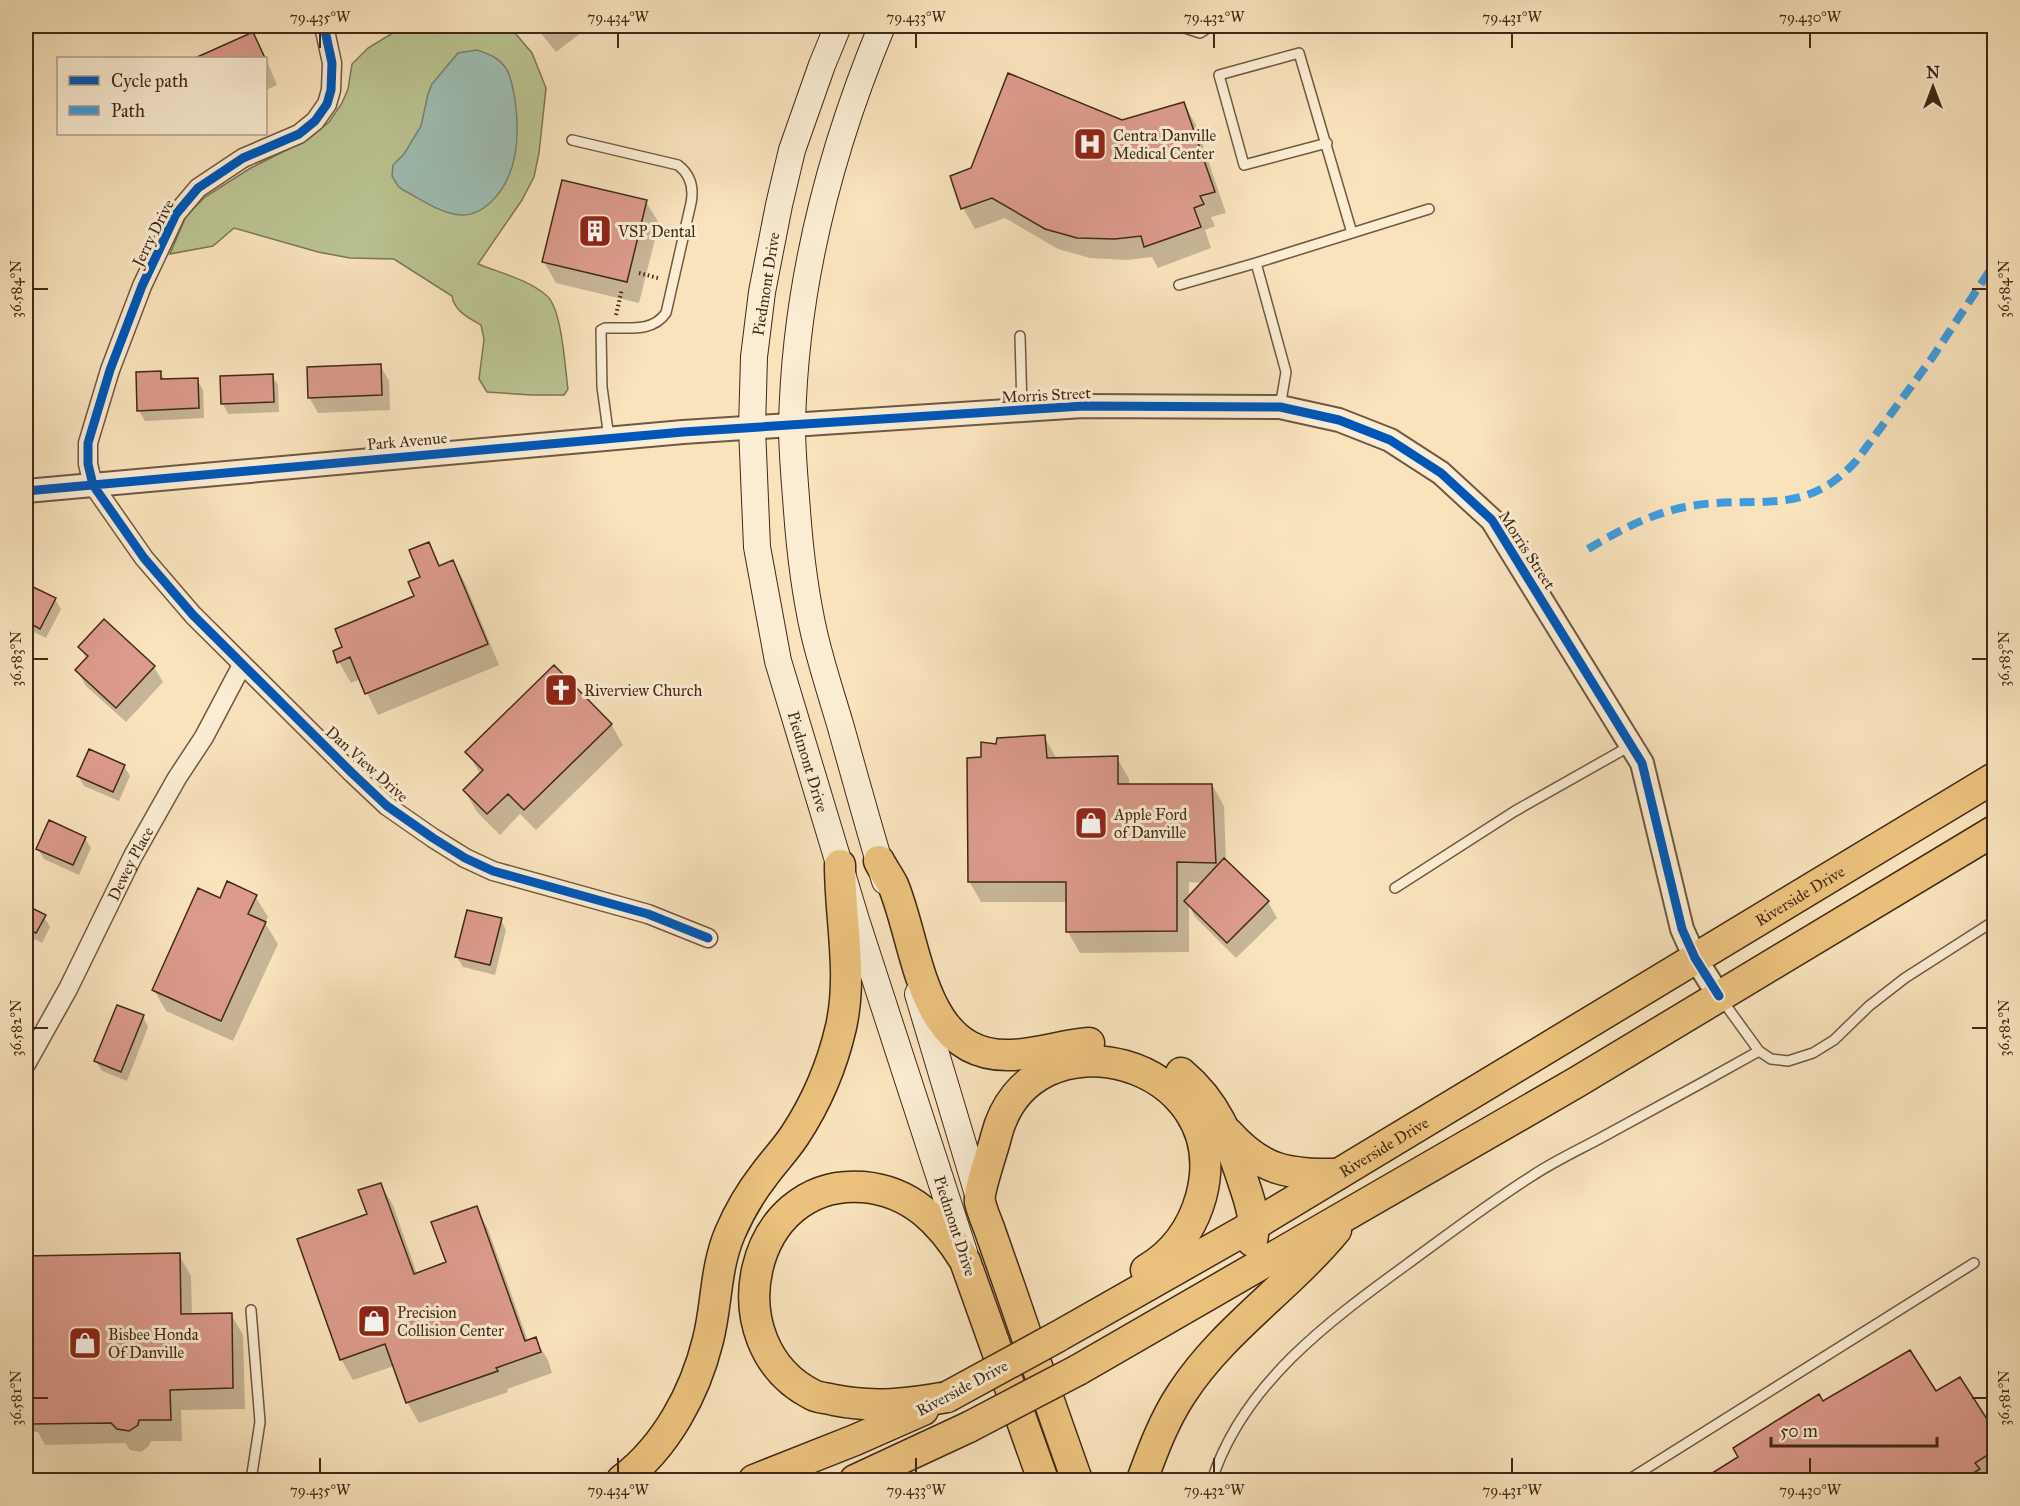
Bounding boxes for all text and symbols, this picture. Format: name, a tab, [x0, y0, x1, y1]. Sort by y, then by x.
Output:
text: 79.435°W	[290, 8, 351, 26]
text: 79.434°W	[587, 8, 650, 26]
text: 79.433°W	[886, 8, 946, 26]
text: 79.432°W	[1184, 8, 1245, 26]
text: 79.431°W	[1482, 8, 1542, 26]
text: 79.430°W	[1779, 8, 1842, 26]
legend	[57, 57, 267, 135]
north arrow	[1903, 57, 1963, 117]
text: N	[1926, 63, 1940, 82]
text: Cycle path	[111, 70, 188, 92]
text: Path	[111, 100, 145, 122]
hospital icon: Centra Danville Medical Center	[1072, 126, 1108, 162]
place label: Centra Danville Medical Center	[1113, 126, 1217, 163]
street label: Jerry Drive	[127, 196, 179, 272]
building icon: VSP Dental	[577, 213, 613, 249]
place label: VSP Dental	[617, 222, 696, 241]
street label: Piedmont Drive	[748, 231, 784, 337]
text: 36.584°N	[7, 260, 25, 318]
text: 36.584°N	[1995, 260, 2013, 318]
street label: Morris Street	[1001, 383, 1092, 407]
street label: Park Avenue	[366, 428, 448, 454]
street label: Morris Street	[1495, 507, 1560, 593]
text: 36.583°N	[7, 631, 25, 687]
text: 36.583°N	[1995, 631, 2013, 687]
church icon: Riverview Church	[543, 672, 579, 708]
place label: Riverview Church	[584, 681, 702, 700]
street label: Piedmont Drive	[784, 709, 833, 815]
street label: Dan View Drive	[322, 722, 412, 806]
shop icon: Apple Ford of Danville	[1073, 805, 1109, 841]
place label: Apple Ford of Danville	[1113, 805, 1187, 842]
street label: Dewey Place	[103, 823, 157, 904]
street label: Riverside Drive	[1751, 861, 1848, 930]
text: 36.582°N	[7, 999, 25, 1057]
text: 36.582°N	[1995, 999, 2013, 1057]
street label: Riverside Drive	[1335, 1112, 1432, 1181]
street label: Piedmont Drive	[930, 1173, 980, 1279]
shop icon: Precision Collision Center	[356, 1303, 392, 1339]
place label: Precision Collision Center	[397, 1303, 504, 1340]
shop icon: Bisbee Honda Of Danville	[67, 1325, 103, 1361]
place label: Bisbee Honda Of Danville	[108, 1325, 199, 1362]
street label: Riverside Drive	[913, 1356, 1011, 1420]
text: 36.581°N	[7, 1370, 25, 1426]
text: 36.581°N	[1995, 1370, 2013, 1426]
scale bar	[1771, 1410, 1938, 1448]
text: 50 m	[1780, 1420, 1818, 1442]
text: 79.435°W	[290, 1481, 351, 1499]
text: 79.434°W	[587, 1481, 650, 1499]
text: 79.433°W	[886, 1481, 946, 1499]
text: 79.432°W	[1184, 1481, 1245, 1499]
text: 79.431°W	[1482, 1481, 1542, 1499]
text: 79.430°W	[1779, 1481, 1842, 1499]

